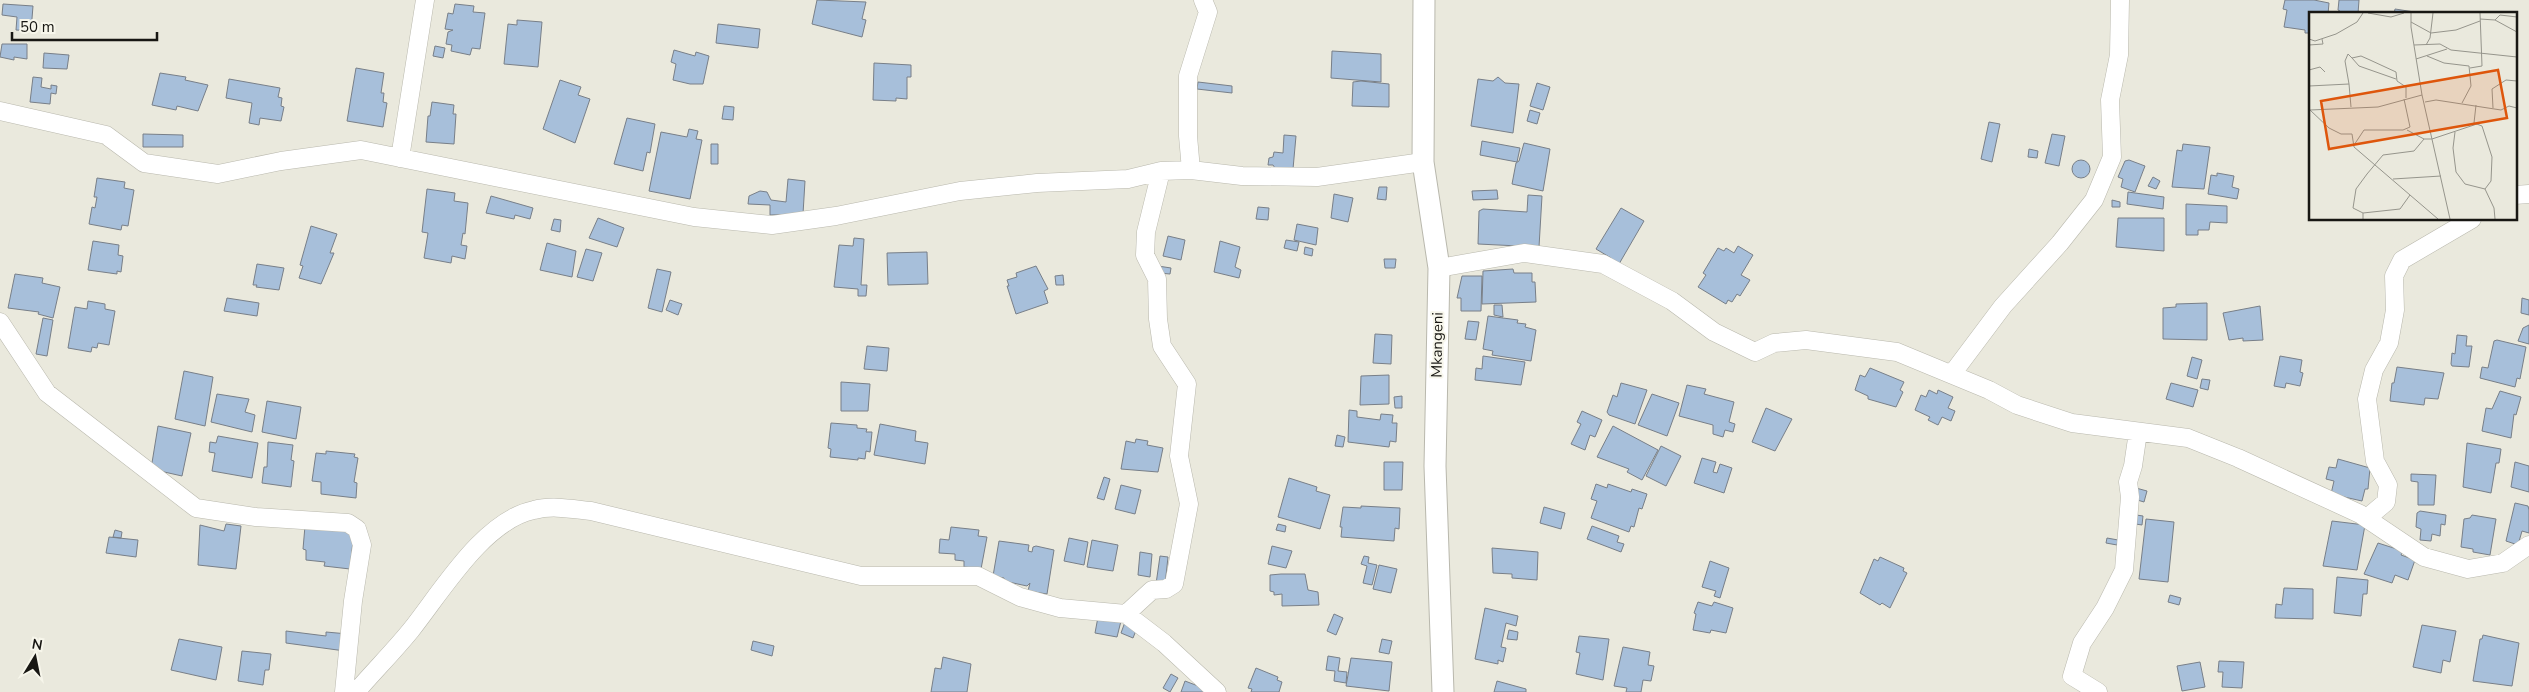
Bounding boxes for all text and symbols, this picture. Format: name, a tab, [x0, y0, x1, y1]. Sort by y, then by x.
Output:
scale bar	[12, 10, 158, 42]
inset map	[2309, 12, 2516, 220]
text: 50 m	[20, 17, 55, 37]
street label: Mkangeni	[1426, 312, 1448, 378]
north arrow	[10, 632, 60, 682]
text: N	[30, 634, 44, 655]

